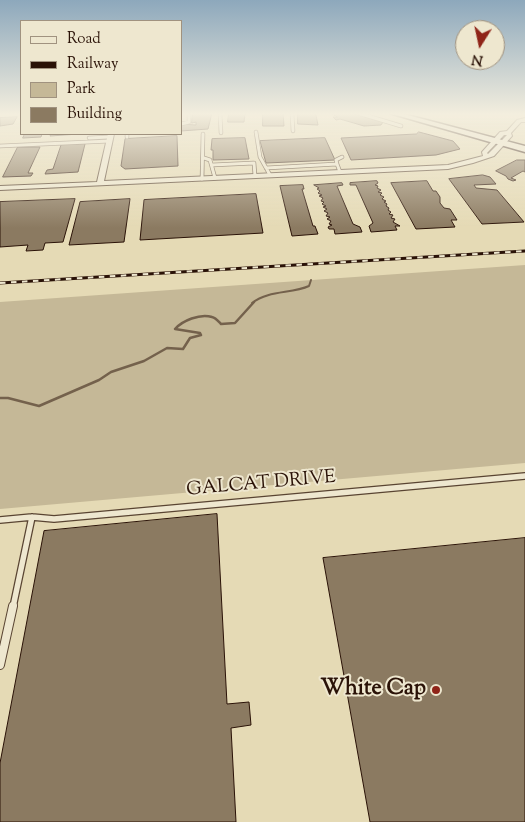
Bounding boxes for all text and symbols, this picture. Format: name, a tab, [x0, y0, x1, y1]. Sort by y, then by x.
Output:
legend	[20, 20, 182, 135]
north arrow	[455, 20, 505, 70]
text: Road	[67, 29, 101, 50]
text: N	[470, 48, 485, 70]
text: Railway	[67, 54, 118, 75]
text: Park	[67, 79, 96, 100]
text: Building	[67, 104, 122, 125]
street label: GALCAT DRIVE	[185, 467, 337, 503]
place label: White Cap	[321, 677, 426, 703]
marker: White Cap	[430, 684, 442, 696]

